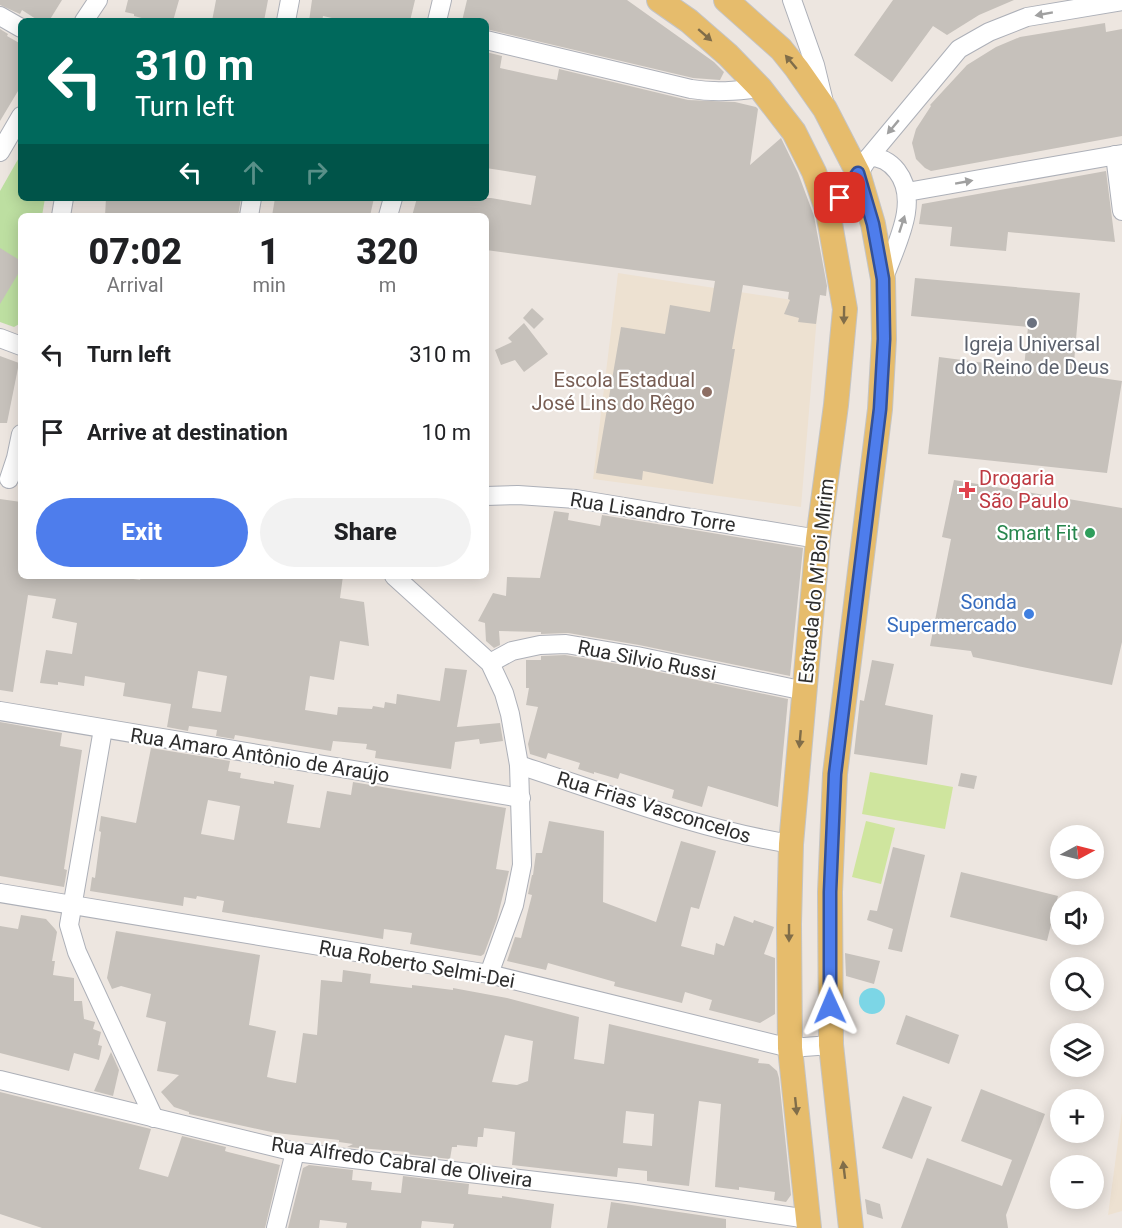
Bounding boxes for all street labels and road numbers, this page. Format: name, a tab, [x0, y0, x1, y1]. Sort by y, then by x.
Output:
street label: Estrada do M'Boi Mirim	[793, 477, 839, 685]
street label: Rua Lisandro Torre	[569, 487, 737, 537]
street label: Rua Silvio Russi	[576, 635, 718, 685]
street label: Rua Amaro Antônio de Araújo	[129, 723, 391, 787]
street label: Rua Frias Vasconcelos	[554, 766, 754, 848]
street label: Rua Roberto Selmi-Dei	[317, 935, 517, 993]
street label: Rua Alfredo Cabral de Oliveira	[270, 1132, 534, 1192]

